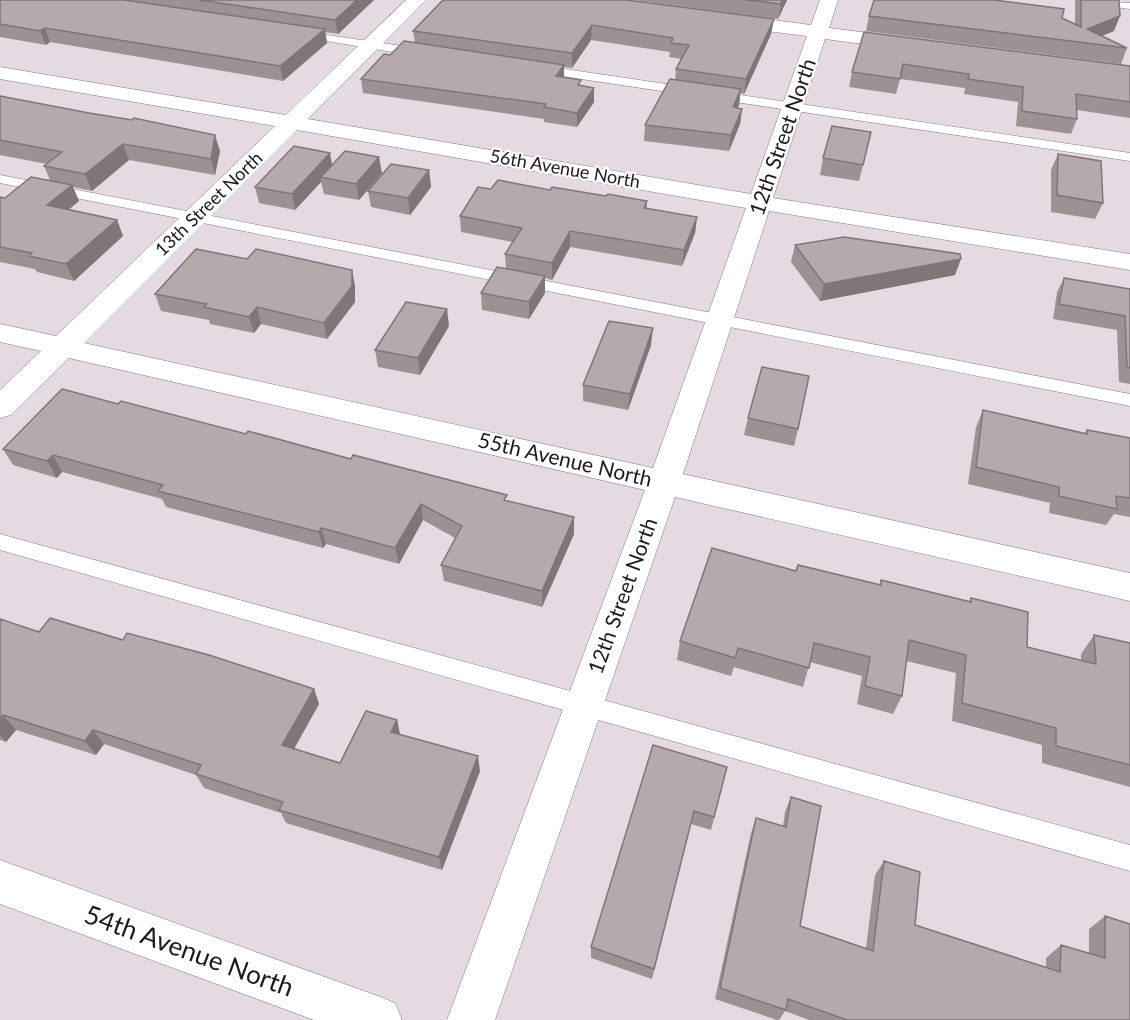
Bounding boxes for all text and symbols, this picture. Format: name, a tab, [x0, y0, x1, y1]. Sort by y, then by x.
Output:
street label: 12th Street North	[743, 55, 820, 218]
street label: 56th Avenue North	[488, 144, 642, 192]
street label: 13th Street North	[150, 146, 267, 260]
street label: 55th Avenue North	[476, 426, 655, 491]
street label: 12th Street North	[582, 514, 661, 677]
street label: 54th Avenue North	[81, 897, 298, 1003]

